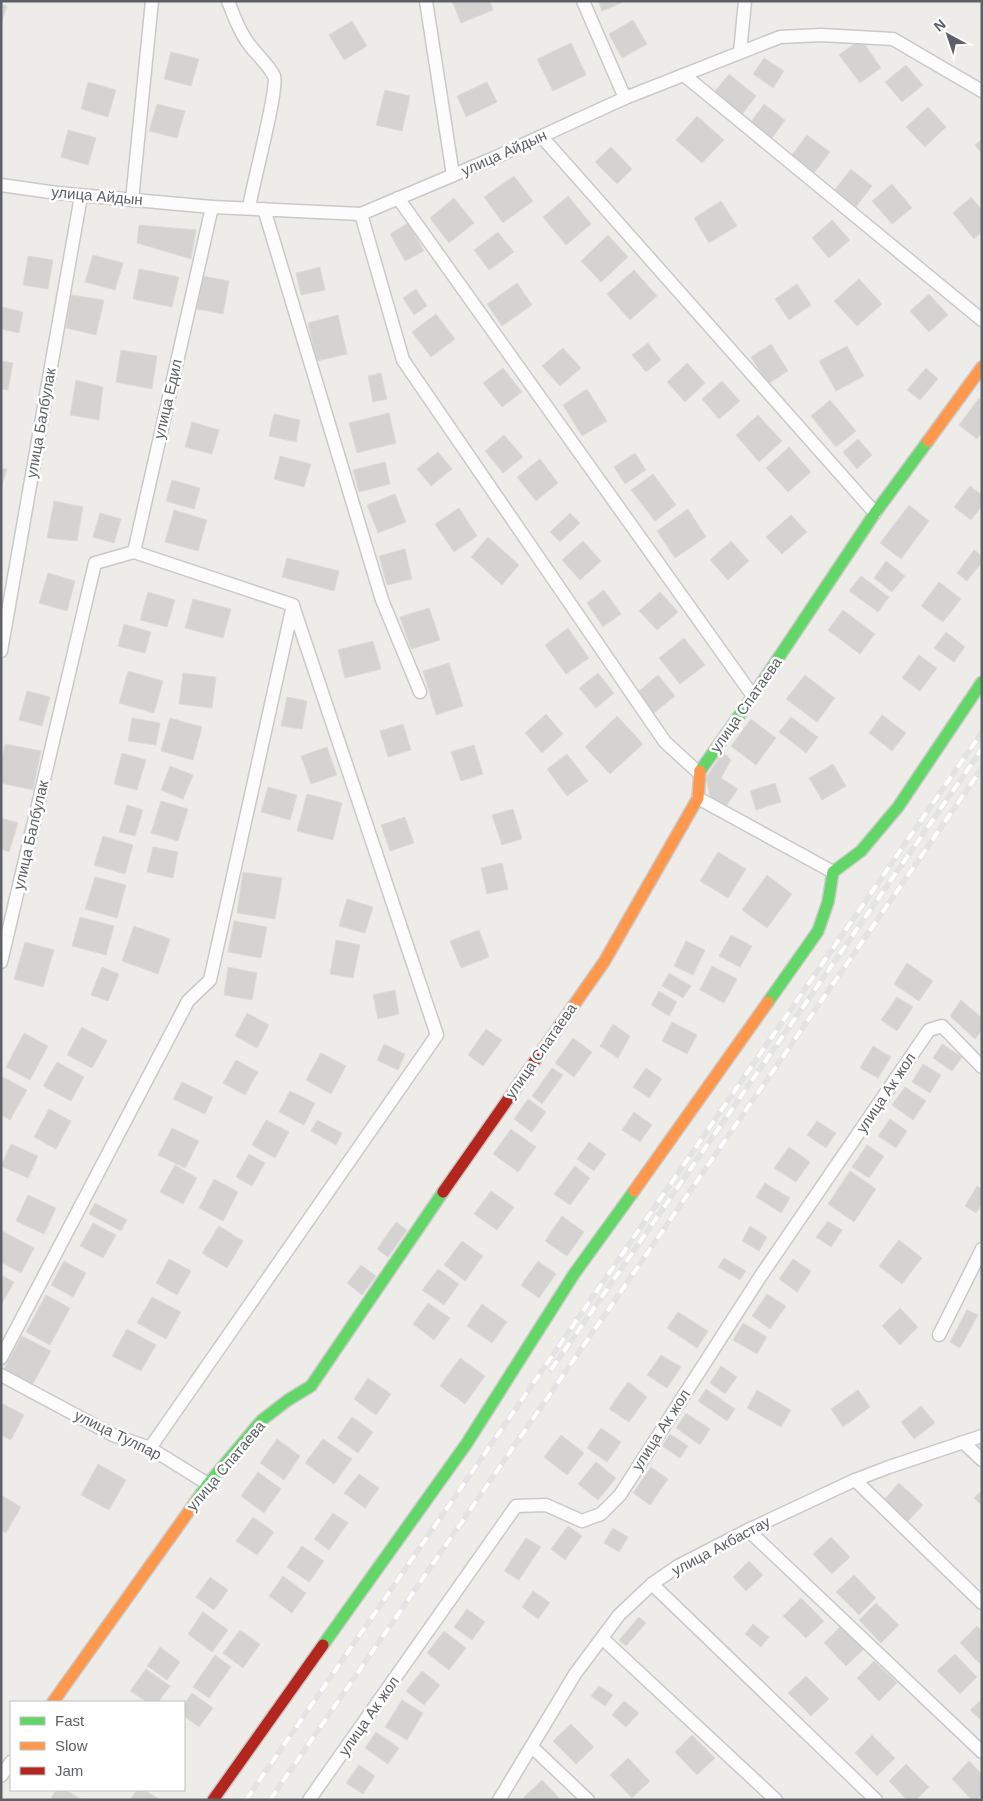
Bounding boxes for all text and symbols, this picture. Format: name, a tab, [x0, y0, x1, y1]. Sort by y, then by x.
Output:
north arrow	[923, 10, 973, 60]
text: N	[931, 16, 949, 34]
street label: улица Айдын	[458, 126, 549, 179]
street label: улица Айдын	[51, 183, 143, 208]
street label: улица Едил	[150, 357, 185, 440]
street label: улица Балбулак	[22, 366, 59, 479]
street label: улица Спатаева	[707, 653, 785, 755]
street label: улица Балбулак	[10, 778, 51, 891]
street label: улица Спатаева	[502, 999, 580, 1101]
street label: улица Ак жол	[853, 1049, 919, 1136]
street label: улица Ак жол	[628, 1386, 693, 1473]
street label: улица Тулпар	[72, 1406, 164, 1463]
street label: улица Спатаева	[183, 1417, 269, 1514]
street label: улица Акбастау	[669, 1512, 773, 1579]
street label: улица Ак жол	[335, 1673, 402, 1759]
legend	[10, 1701, 185, 1791]
text: Fast	[55, 1712, 85, 1729]
text: Slow	[55, 1737, 88, 1754]
text: Jam	[55, 1762, 83, 1779]

